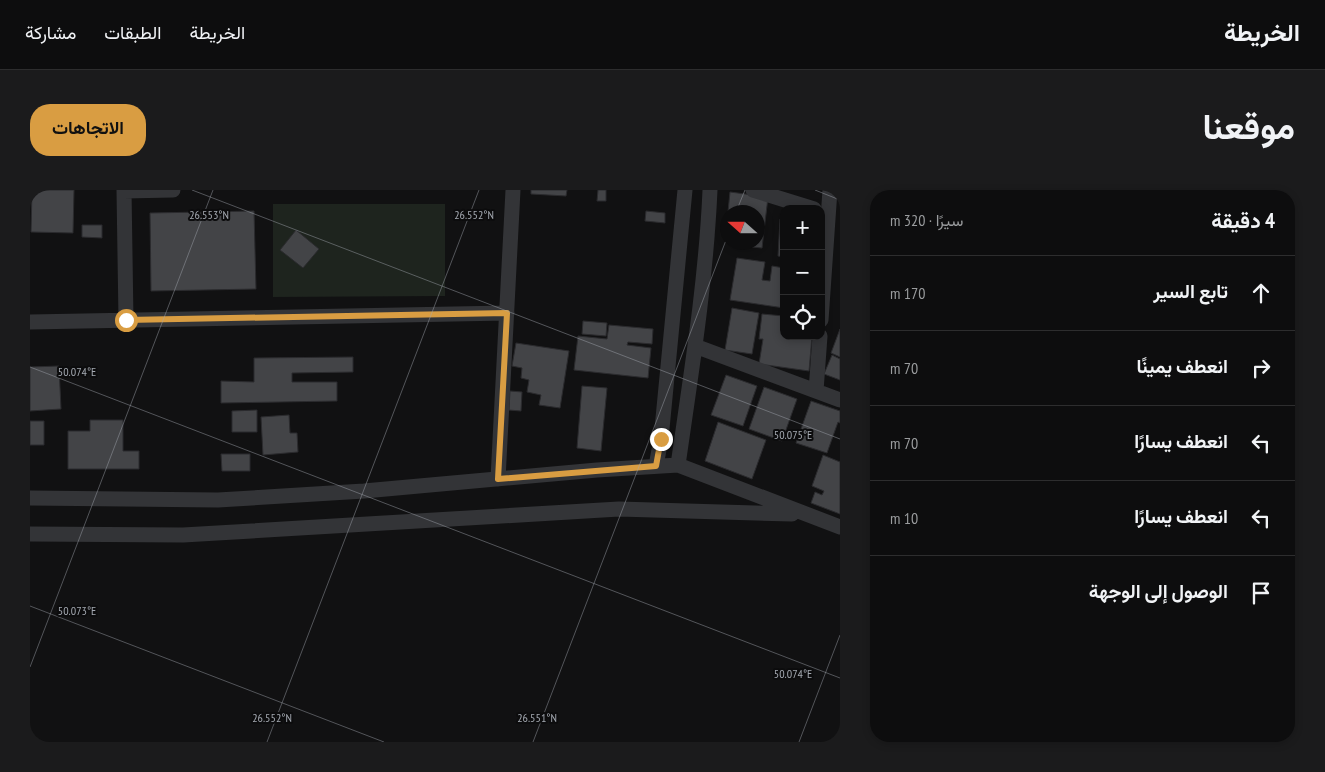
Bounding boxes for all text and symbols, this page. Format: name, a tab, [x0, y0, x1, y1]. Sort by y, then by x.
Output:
text: الخريطة	[1224, 17, 1300, 48]
text: مشاركة	[25, 21, 76, 44]
text: الطبقات	[104, 21, 161, 44]
text: الخريطة	[189, 21, 245, 44]
text: موقعنا	[1202, 103, 1295, 149]
button: الاتجاهات	[30, 104, 146, 156]
north arrow	[720, 205, 765, 250]
map controls	[780, 205, 825, 340]
button: +	[780, 205, 825, 250]
text: 26.553°N	[189, 207, 229, 222]
text: 26.552°N	[454, 207, 494, 222]
text: 4 دقيقة	[1211, 207, 1275, 234]
text: سيرًا · 320 m	[890, 210, 963, 230]
button: −	[780, 250, 825, 295]
text: تابع السير	[1153, 279, 1228, 303]
icon: ahead	[1247, 279, 1275, 307]
text: 170 m	[890, 283, 925, 303]
button: locate	[780, 295, 825, 340]
route start	[115, 309, 138, 332]
text: انعطف يمينًا	[1137, 354, 1228, 378]
icon: right	[1247, 354, 1275, 382]
text: 70 m	[890, 358, 918, 378]
text: 50.074°E	[58, 364, 96, 379]
text: 50.075°E	[774, 427, 812, 442]
route end	[650, 428, 673, 451]
text: انعطف يسارًا	[1134, 429, 1228, 453]
icon: left	[1247, 429, 1275, 457]
text: 70 m	[890, 433, 918, 453]
text: انعطف يسارًا	[1134, 504, 1228, 528]
icon: left	[1247, 504, 1275, 532]
text: 10 m	[890, 508, 918, 528]
text: الوصول إلى الوجهة	[1089, 579, 1228, 603]
icon: arrive	[1247, 579, 1275, 607]
text: 50.073°E	[58, 603, 96, 618]
text: 50.074°E	[774, 666, 812, 681]
text: 26.552°N	[252, 710, 292, 725]
text: 26.551°N	[517, 710, 557, 725]

